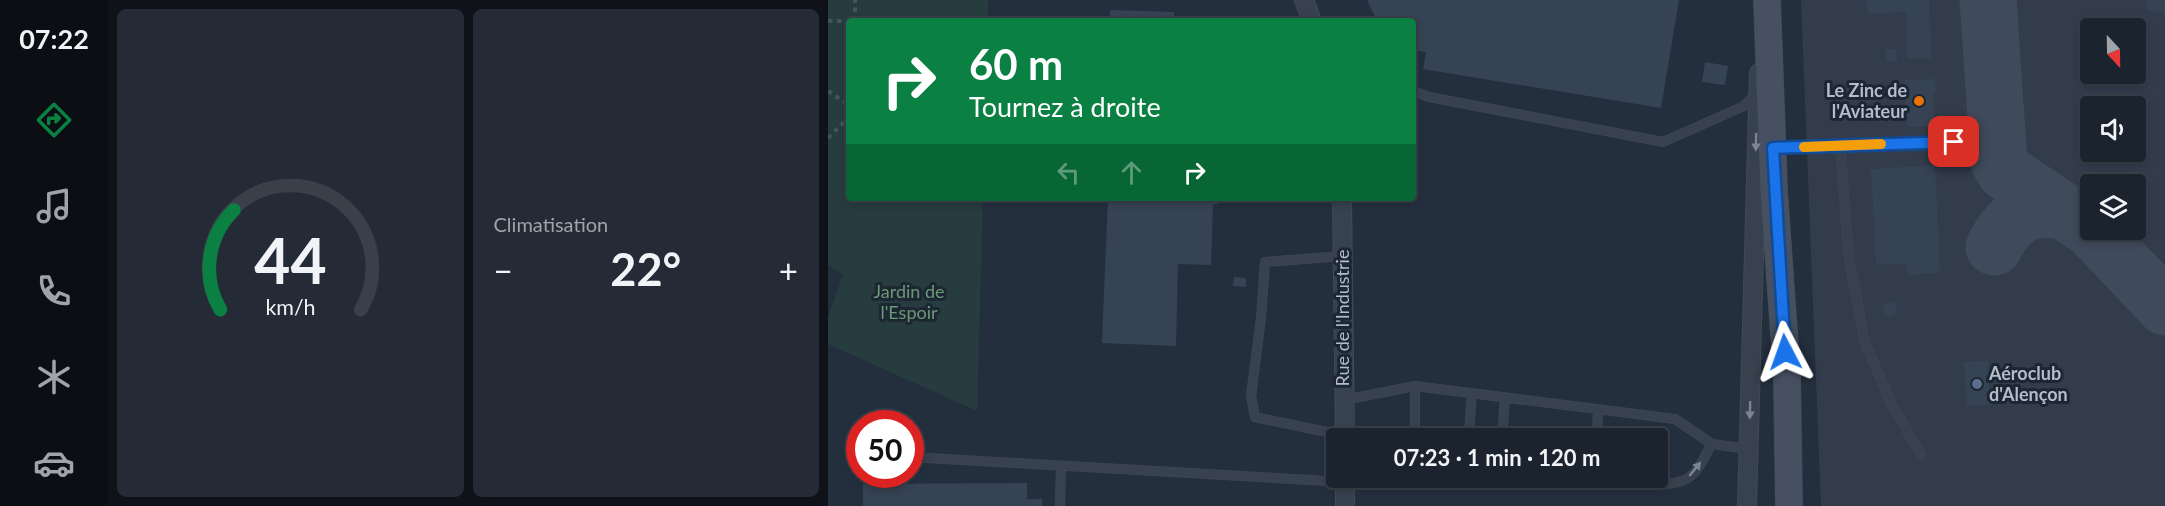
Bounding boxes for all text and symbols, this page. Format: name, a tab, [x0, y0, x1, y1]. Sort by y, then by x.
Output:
north arrow	[2080, 18, 2146, 84]
map controls	[2080, 18, 2146, 240]
text: 07:22	[19, 22, 89, 55]
text: 60 m	[969, 39, 1063, 89]
icon: right	[870, 42, 948, 120]
place label: Le Zinc de l'Aviateur	[1826, 79, 1907, 122]
text: Tournez à droite	[969, 90, 1161, 123]
marker: Le Zinc de l'Aviateur	[1912, 94, 1926, 108]
button: sound	[2080, 96, 2146, 162]
icon: directions	[33, 99, 75, 141]
pin	[1928, 116, 1979, 167]
icon: arrive	[1937, 125, 1970, 158]
one-way arrow	[1751, 133, 1761, 152]
icon: left	[1052, 156, 1085, 189]
icon: ahead	[1115, 156, 1148, 189]
icon: right	[1178, 156, 1211, 189]
button: layers	[2080, 174, 2146, 240]
icon: music	[33, 185, 75, 227]
text: Climatisation	[494, 212, 608, 236]
text: 44	[254, 222, 326, 297]
text: 22°	[610, 242, 681, 296]
text: −	[494, 250, 513, 290]
text: +	[779, 250, 798, 290]
street label: Rue de l'Industrie	[1331, 250, 1353, 386]
icon: phone	[33, 270, 75, 312]
park label: Jardin de l'Espoir	[873, 280, 945, 323]
text: km/h	[265, 294, 315, 320]
position arrow	[1753, 320, 1817, 384]
icon: climate	[33, 356, 75, 398]
place label: Aéroclub d'Alençon	[1988, 362, 2068, 405]
marker: Aéroclub d'Alençon	[1970, 377, 1984, 391]
one-way arrow	[1746, 401, 1755, 420]
speed limit sign: 50	[846, 410, 924, 488]
icon: car	[33, 442, 75, 484]
text: 07:23 · 1 min · 120 m	[1394, 444, 1600, 471]
one-way arrow	[1688, 461, 1701, 477]

